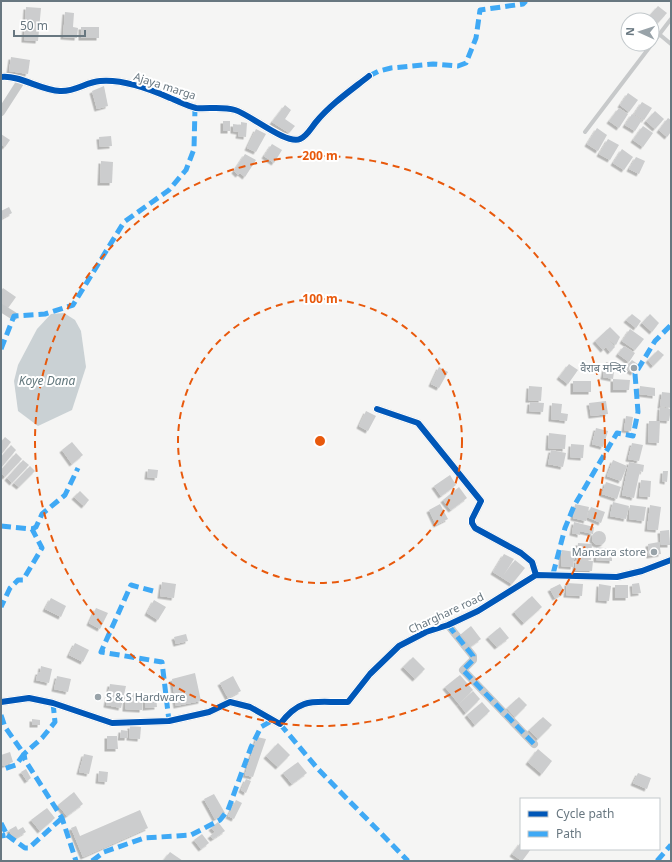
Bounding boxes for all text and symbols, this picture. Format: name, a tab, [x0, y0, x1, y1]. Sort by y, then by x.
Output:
scale bar	[14, 12, 85, 38]
north arrow	[620, 12, 660, 52]
text: 50 m	[20, 17, 48, 34]
text: N	[622, 27, 637, 36]
street label: Ajaya marga	[132, 68, 198, 103]
text: 200 m	[302, 147, 338, 164]
text: 100 m	[302, 290, 338, 307]
place label: वैराब मन्दिर	[580, 360, 626, 375]
marker: वैराब मन्दिर	[629, 363, 639, 373]
water label: Koye Dana	[19, 372, 75, 389]
centre of rings	[313, 434, 327, 448]
place label: Mansara store	[572, 544, 646, 559]
marker: Mansara store	[649, 547, 659, 557]
street label: Charghare road	[406, 589, 486, 637]
place label: S & S Hardware	[106, 689, 185, 704]
marker: S & S Hardware	[93, 692, 103, 702]
legend	[520, 798, 660, 850]
text: Cycle path	[556, 805, 614, 822]
text: Path	[556, 825, 582, 842]

